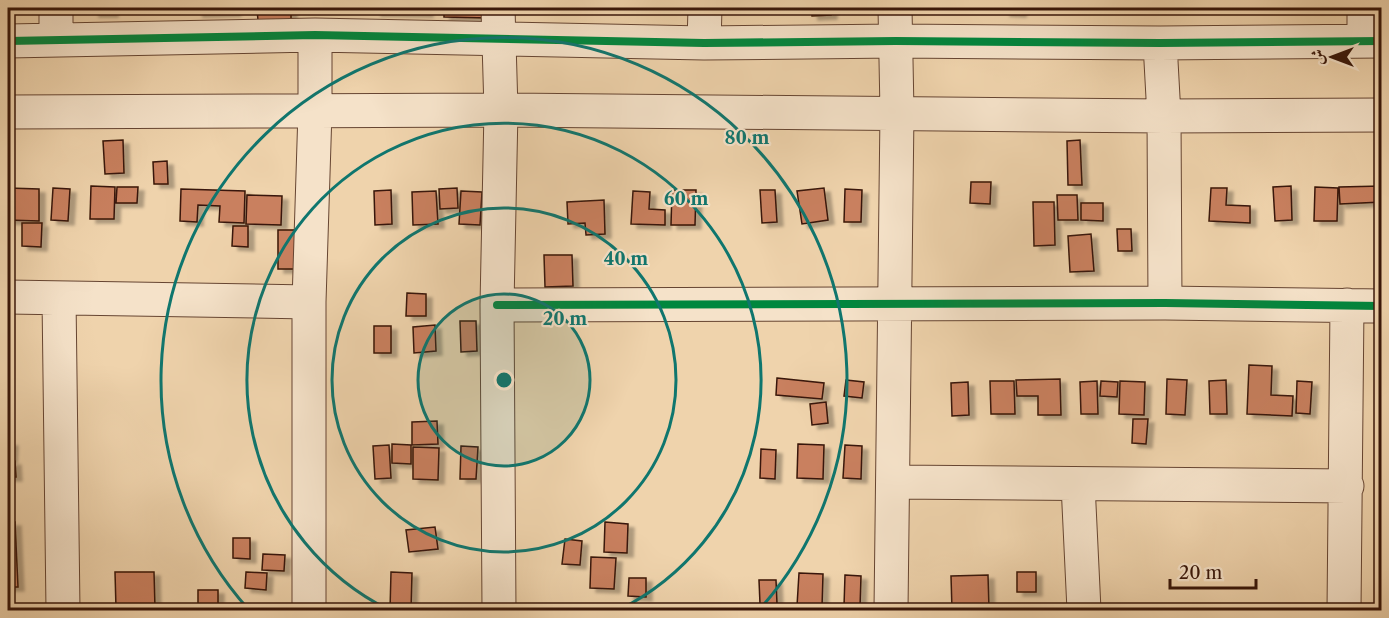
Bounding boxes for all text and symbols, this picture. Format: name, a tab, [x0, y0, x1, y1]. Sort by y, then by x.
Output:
north arrow	[1302, 27, 1362, 87]
text: ش	[1307, 49, 1327, 65]
text: 80 m	[724, 127, 770, 149]
text: 60 m	[664, 188, 708, 210]
text: 40 m	[604, 248, 648, 270]
text: 20 m	[543, 308, 587, 330]
centre of rings	[494, 370, 514, 390]
scale bar	[1170, 552, 1256, 590]
text: 20 m	[1179, 562, 1223, 584]

